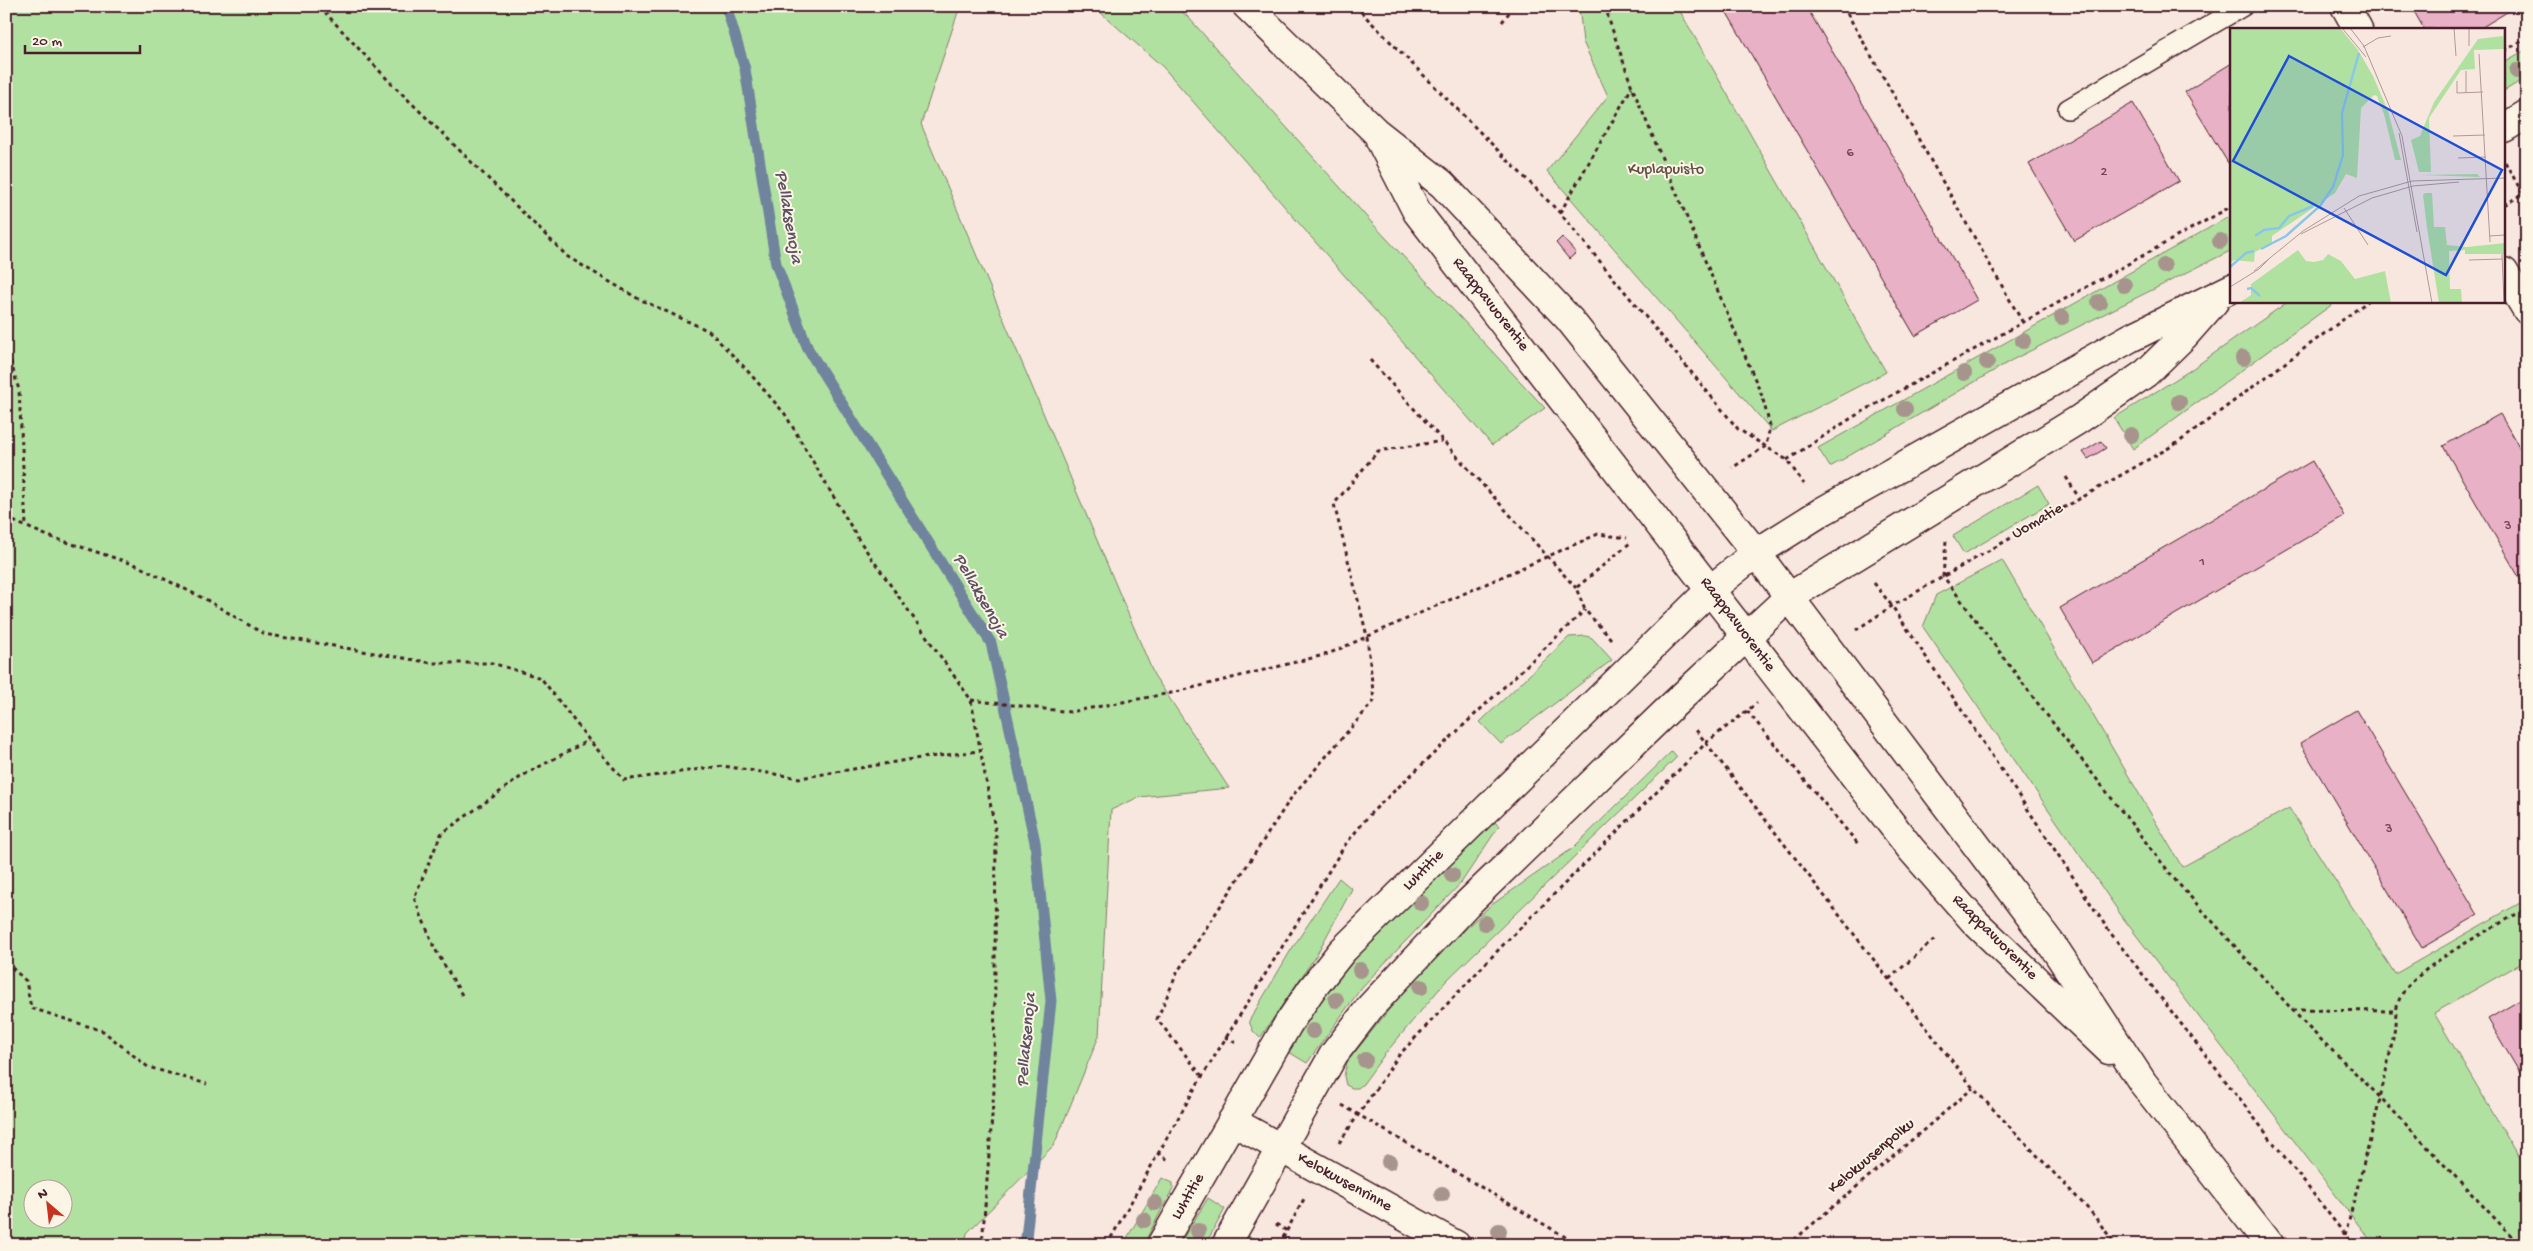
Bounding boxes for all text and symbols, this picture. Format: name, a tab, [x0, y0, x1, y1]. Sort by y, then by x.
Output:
scale bar	[25, 22, 140, 54]
inset map	[2230, 28, 2506, 302]
text: 20 m	[32, 33, 62, 51]
house number: 6	[1846, 145, 1854, 162]
park label: Kuplapuisto	[1628, 161, 1704, 180]
house number: 2	[2101, 164, 2108, 181]
water label: Pellaksenoja	[769, 169, 807, 266]
street label: Raappavuorentie	[1448, 254, 1533, 356]
street label: Uomatie	[2009, 499, 2068, 544]
house number: 3	[2503, 518, 2512, 535]
water label: Pellaksenoja	[947, 550, 1013, 643]
house number: 1	[2198, 554, 2205, 571]
street label: Raappavuorentie	[1695, 574, 1779, 677]
house number: 3	[2384, 821, 2393, 838]
street label: Luhtitie	[1400, 846, 1449, 895]
street label: Raappavuorentie	[1947, 891, 2041, 985]
water label: Pellaksenoja	[1012, 991, 1042, 1088]
street label: Kelokuusenpolku	[1825, 1115, 1920, 1199]
street label: Kelokuusenrinne	[1293, 1149, 1395, 1217]
street label: Luhtitie	[1168, 1170, 1210, 1223]
north arrow	[22, 1178, 72, 1228]
text: N	[35, 1185, 51, 1204]

